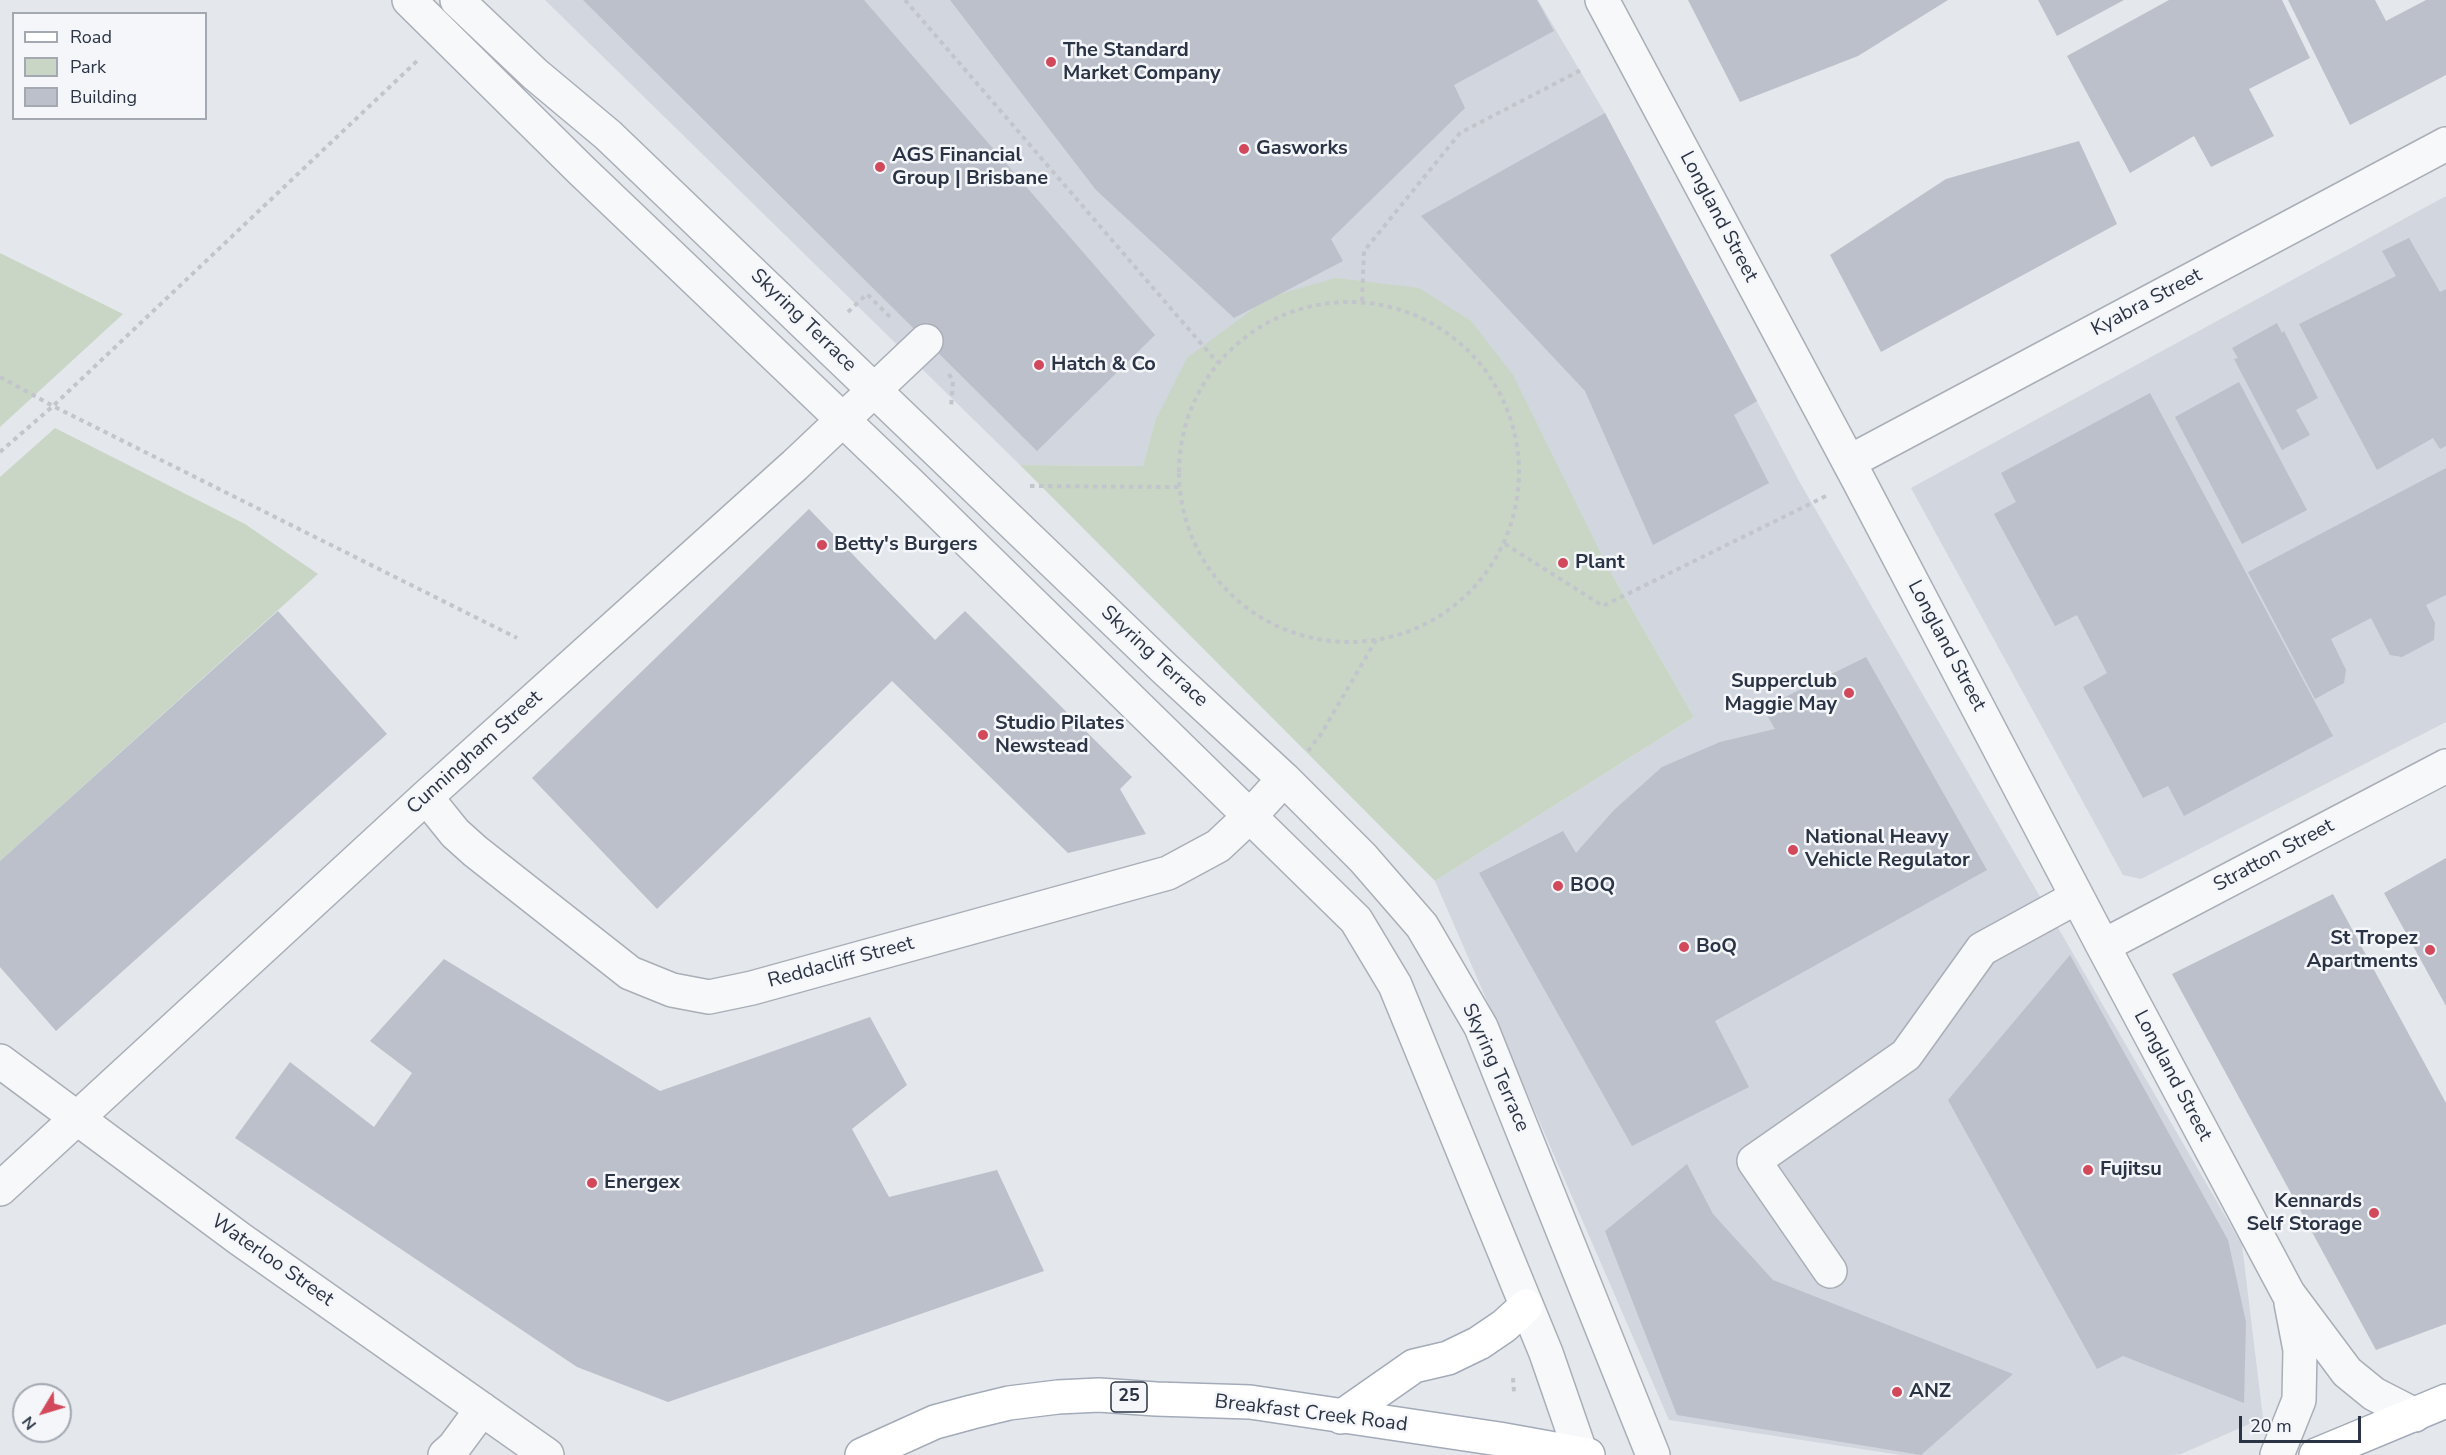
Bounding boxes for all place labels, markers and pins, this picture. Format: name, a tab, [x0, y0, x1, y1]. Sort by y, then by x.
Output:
place label: The Standard Market Company	[1063, 39, 1221, 86]
marker: The Standard Market Company	[1044, 55, 1058, 69]
place label: Gasworks	[1256, 137, 1348, 161]
marker: Gasworks	[1237, 142, 1251, 156]
place label: AGS Financial Group | Brisbane	[892, 144, 1048, 191]
marker: AGS Financial Group | Brisbane	[873, 160, 887, 174]
place label: Hatch & Co	[1051, 353, 1156, 377]
marker: Hatch & Co	[1032, 358, 1046, 372]
place label: Betty's Burgers	[834, 533, 977, 557]
marker: Betty's Burgers	[815, 538, 829, 552]
place label: Plant	[1575, 551, 1625, 575]
marker: Plant	[1556, 556, 1570, 570]
place label: Supperclub Maggie May	[1724, 670, 1837, 717]
marker: Supperclub Maggie May	[1842, 686, 1856, 700]
place label: Studio Pilates Newstead	[995, 712, 1124, 759]
marker: Studio Pilates Newstead	[976, 728, 990, 742]
place label: National Heavy Vehicle Regulator	[1805, 826, 1970, 873]
marker: National Heavy Vehicle Regulator	[1786, 843, 1800, 857]
place label: BOQ	[1570, 874, 1615, 898]
marker: BOQ	[1551, 879, 1565, 893]
place label: St Tropez Apartments	[2307, 927, 2418, 974]
place label: BoQ	[1696, 935, 1737, 959]
marker: BoQ	[1677, 940, 1691, 954]
marker: St Tropez Apartments	[2423, 943, 2437, 957]
place label: Fujitsu	[2100, 1158, 2162, 1182]
marker: Fujitsu	[2081, 1163, 2095, 1177]
place label: Energex	[604, 1171, 680, 1195]
marker: Energex	[585, 1176, 599, 1190]
place label: Kennards Self Storage	[2246, 1190, 2362, 1237]
marker: Kennards Self Storage	[2367, 1206, 2381, 1220]
place label: ANZ	[1909, 1380, 1951, 1404]
marker: ANZ	[1890, 1385, 1904, 1399]

